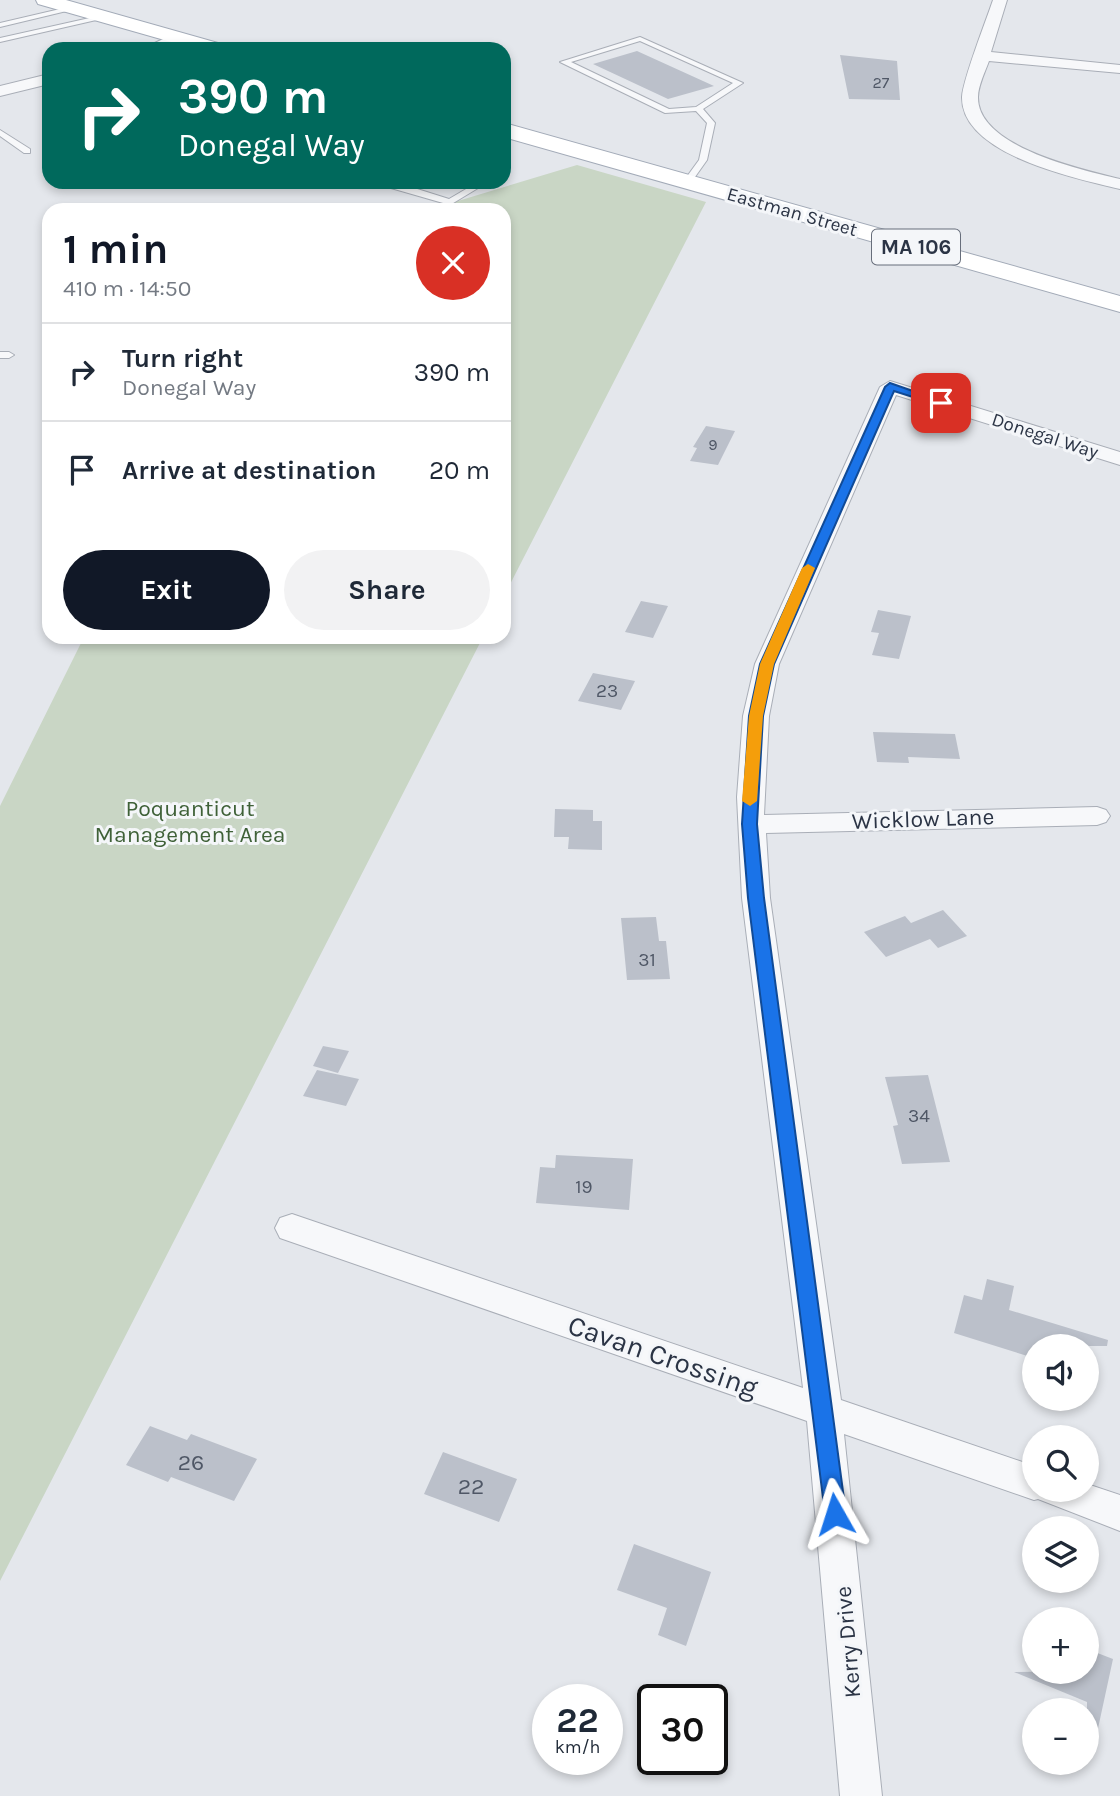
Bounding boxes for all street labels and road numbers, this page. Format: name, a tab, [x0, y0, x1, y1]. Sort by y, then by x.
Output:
street label: Eastman Street	[724, 183, 860, 241]
road number: MA 106	[872, 230, 960, 264]
street label: Donegal Way	[989, 408, 1101, 464]
street label: Wicklow Lane	[851, 803, 995, 835]
street label: Cavan Crossing	[564, 1308, 762, 1404]
street label: Kerry Drive	[830, 1585, 866, 1699]

